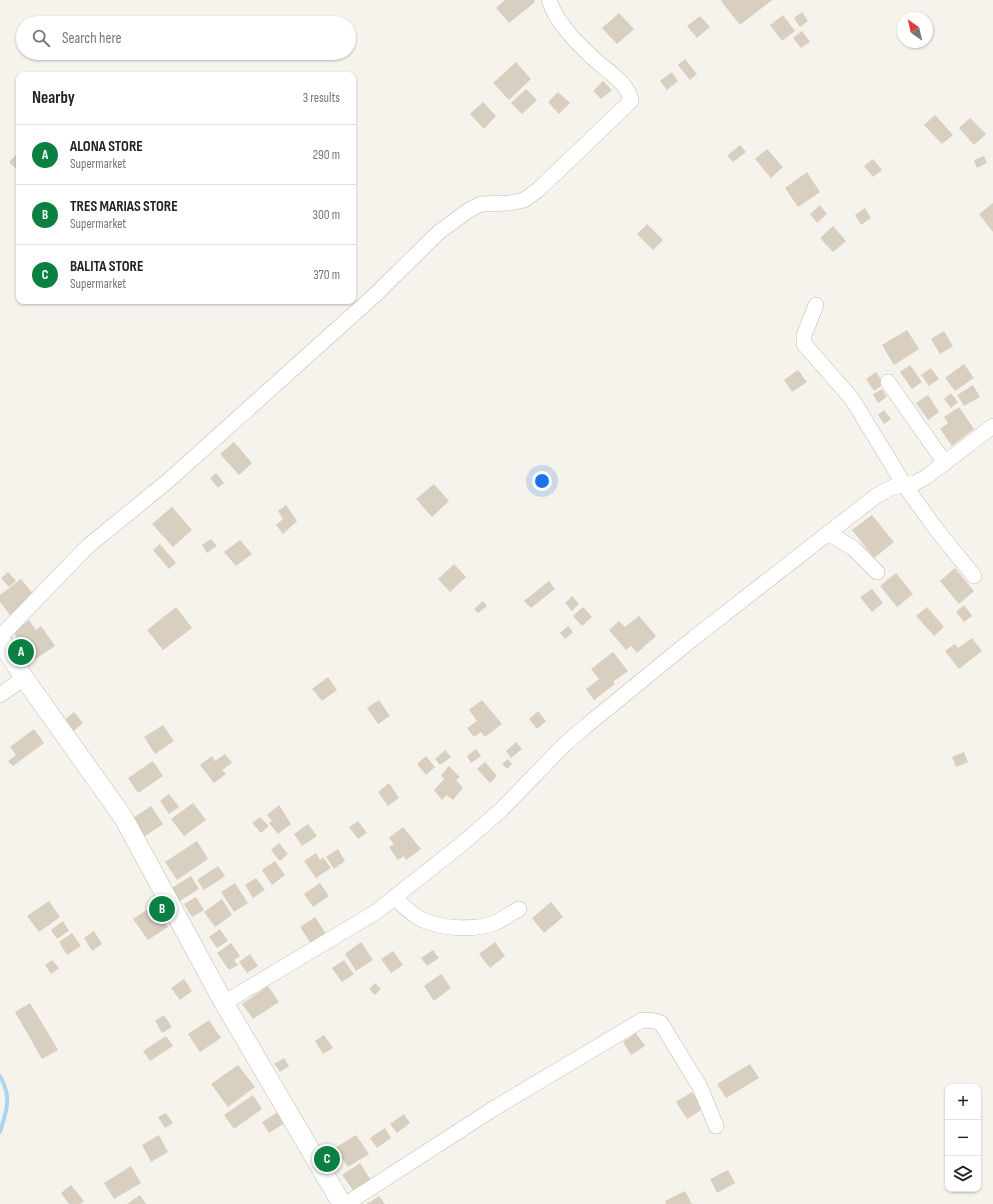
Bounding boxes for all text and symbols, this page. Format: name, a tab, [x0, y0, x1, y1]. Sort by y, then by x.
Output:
north arrow	[897, 12, 933, 48]
search box	[16, 16, 356, 60]
icon: search	[30, 27, 52, 49]
text: Search here	[62, 29, 122, 48]
text: Nearby	[32, 88, 75, 108]
text: 3 results	[303, 90, 340, 106]
text: ALONA STORE	[70, 137, 143, 156]
text: A	[42, 147, 48, 163]
text: 290 m	[313, 147, 340, 163]
text: Supermarket	[70, 156, 126, 172]
text: TRES MARIAS STORE	[70, 197, 178, 216]
text: B	[42, 207, 48, 223]
text: 300 m	[313, 207, 340, 223]
text: Supermarket	[70, 216, 126, 232]
text: BALITA STORE	[70, 257, 143, 276]
text: C	[42, 267, 48, 283]
text: 370 m	[313, 267, 340, 283]
text: Supermarket	[70, 276, 126, 292]
your location	[532, 471, 552, 491]
pin: A	[8, 637, 34, 667]
pin: B	[149, 894, 175, 924]
map controls	[945, 1084, 981, 1192]
button: +	[945, 1084, 981, 1120]
button: −	[945, 1120, 981, 1156]
pin: C	[314, 1144, 340, 1174]
button: layers	[945, 1156, 981, 1192]

